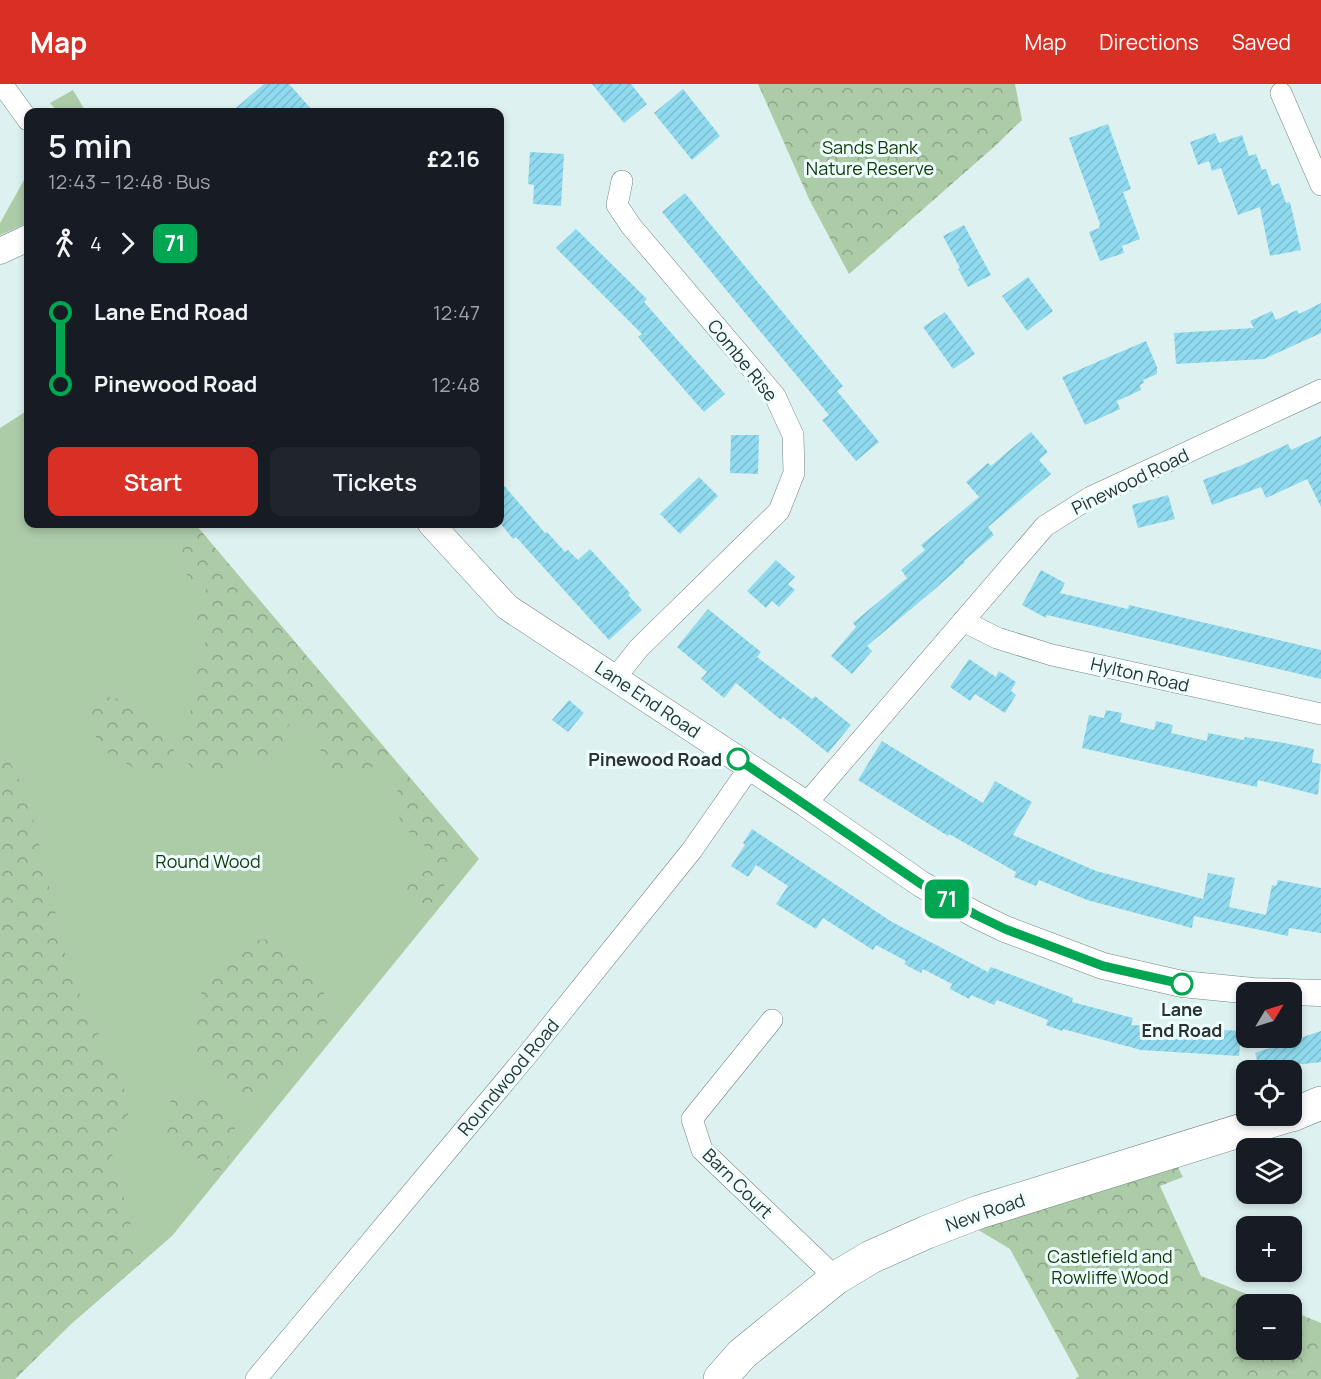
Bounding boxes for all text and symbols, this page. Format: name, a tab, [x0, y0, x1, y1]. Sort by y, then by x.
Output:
text: Map	[30, 23, 87, 61]
text: Map	[1025, 28, 1066, 56]
text: Directions	[1099, 28, 1199, 56]
text: Saved	[1232, 28, 1291, 56]
text: 5 min	[48, 123, 132, 168]
park label: Sands Bank Nature Reserve	[806, 135, 934, 180]
text: £2.16	[427, 144, 480, 174]
text: 12:43 – 12:48 · Bus	[48, 168, 211, 195]
icon: walk	[48, 227, 81, 260]
icon: forward	[111, 227, 144, 260]
text: 71	[165, 229, 185, 257]
text: 4	[90, 230, 102, 257]
text: Lane End Road	[94, 297, 248, 327]
text: 12:47	[433, 299, 480, 326]
street label: Combe Rise	[702, 314, 784, 406]
text: Pinewood Road	[94, 369, 257, 399]
text: 12:48	[431, 371, 480, 398]
street label: Pinewood Road	[1067, 442, 1193, 520]
button: Start	[48, 447, 258, 516]
button: Tickets	[270, 447, 480, 516]
street label: Hylton Road	[1088, 651, 1192, 697]
street label: Lane End Road	[591, 655, 705, 743]
place label: Pinewood Road	[588, 747, 722, 771]
marker: Pinewood Road	[727, 748, 749, 770]
park label: Round Wood	[155, 849, 261, 873]
line badge: 71	[920, 880, 974, 918]
text: 71	[937, 885, 957, 913]
marker: Lane End Road	[1171, 973, 1193, 995]
north arrow	[1236, 982, 1302, 1048]
map controls	[1236, 982, 1302, 1360]
place label: Lane End Road	[1142, 997, 1222, 1042]
street label: Roundwood Road	[452, 1013, 564, 1141]
button: locate	[1236, 1060, 1302, 1126]
button: layers	[1236, 1138, 1302, 1204]
street label: Barn Court	[698, 1143, 778, 1223]
street label: New Road	[942, 1187, 1028, 1237]
button: +	[1236, 1216, 1302, 1282]
park label: Castlefield and Rowliffe Wood	[1047, 1244, 1173, 1289]
button: −	[1236, 1294, 1302, 1360]

